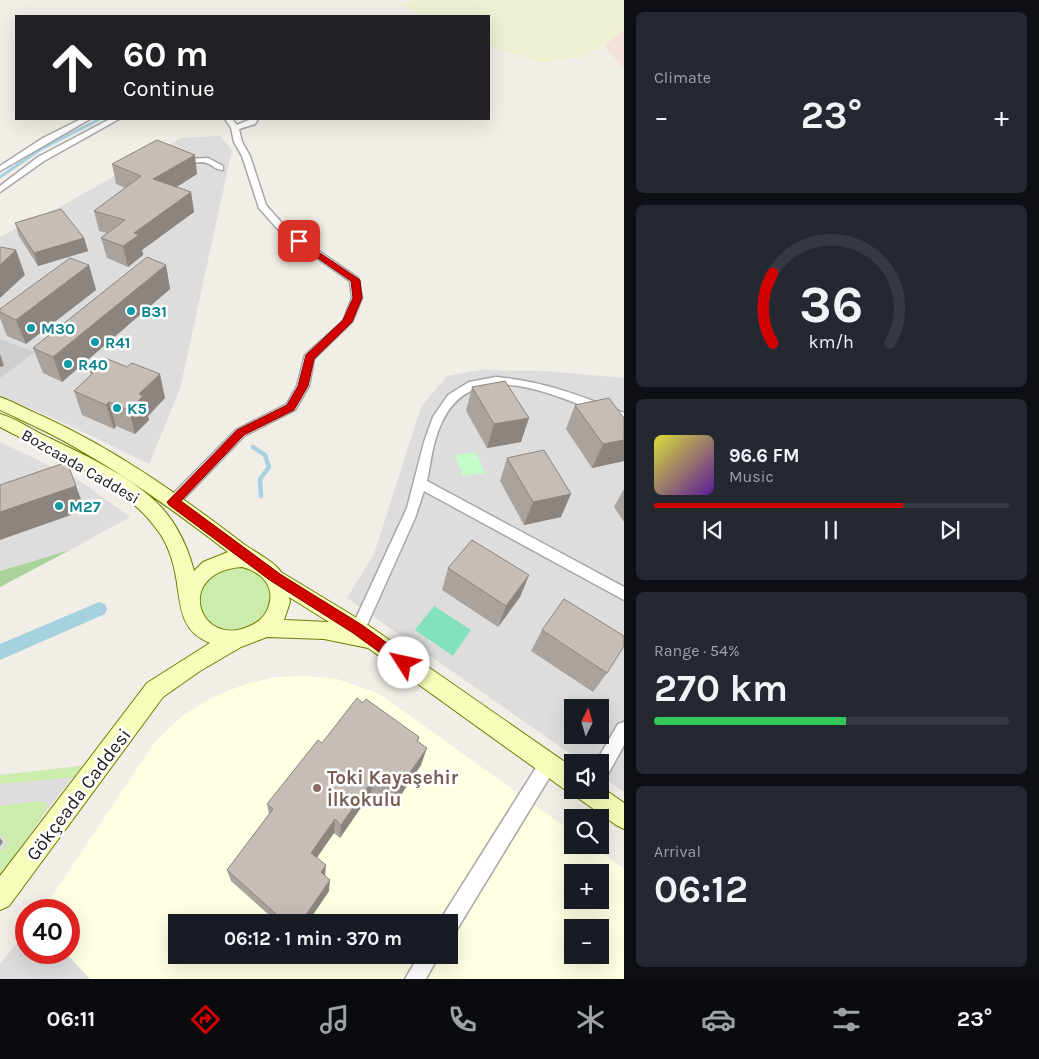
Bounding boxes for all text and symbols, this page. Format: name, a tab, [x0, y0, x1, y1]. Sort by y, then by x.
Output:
text: 60 m	[123, 34, 208, 75]
icon: ahead	[40, 35, 105, 100]
text: Climate	[654, 68, 711, 87]
text: Continue	[123, 76, 215, 102]
text: 23°	[801, 93, 862, 138]
text: −	[654, 100, 669, 133]
text: +	[994, 100, 1009, 133]
pin	[278, 220, 320, 262]
icon: arrive	[285, 227, 313, 255]
text: 36	[800, 274, 863, 335]
place label: B31	[141, 302, 167, 321]
marker: B31	[125, 305, 137, 317]
place label: M30	[41, 319, 75, 338]
marker: M30	[25, 322, 37, 334]
text: km/h	[809, 332, 854, 353]
place label: R41	[105, 333, 131, 352]
marker: R41	[89, 336, 101, 348]
place label: R40	[78, 355, 108, 374]
marker: R40	[62, 358, 74, 370]
place label: K5	[127, 399, 147, 418]
marker: K5	[111, 402, 123, 414]
street label: Bozcaada Caddesi	[18, 425, 143, 508]
text: 96.6 FM	[729, 445, 800, 467]
text: Music	[729, 467, 774, 486]
place label: M27	[69, 497, 101, 516]
marker: M27	[53, 500, 65, 512]
icon: previous	[699, 516, 727, 544]
icon: pause	[817, 516, 845, 544]
icon: next	[936, 516, 964, 544]
position arrow	[377, 636, 429, 688]
text: Range · 54%	[654, 641, 740, 660]
text: 270 km	[654, 666, 788, 711]
north arrow	[564, 699, 609, 744]
map controls	[564, 699, 609, 964]
street label: Gökçeada Caddesi	[22, 724, 136, 865]
button: sound	[564, 754, 609, 799]
place label: Toki Kayaşehir İlkokulu	[327, 767, 459, 811]
marker: Toki Kayaşehir İlkokulu	[311, 782, 323, 794]
button: search	[564, 809, 609, 854]
text: Arrival	[654, 842, 701, 861]
button: +	[564, 864, 609, 909]
text: 06:12	[654, 867, 748, 912]
speed limit sign: 40	[15, 899, 80, 964]
button: −	[564, 919, 609, 964]
text: 06:12 · 1 min · 370 m	[224, 928, 402, 950]
icon: directions	[188, 1002, 223, 1037]
icon: music	[317, 1002, 352, 1037]
icon: phone	[445, 1002, 480, 1037]
icon: climate	[573, 1002, 608, 1037]
icon: car	[701, 1002, 736, 1037]
icon: filters	[829, 1002, 864, 1037]
text: 06:11	[47, 1006, 95, 1032]
text: 23°	[957, 1006, 992, 1032]

